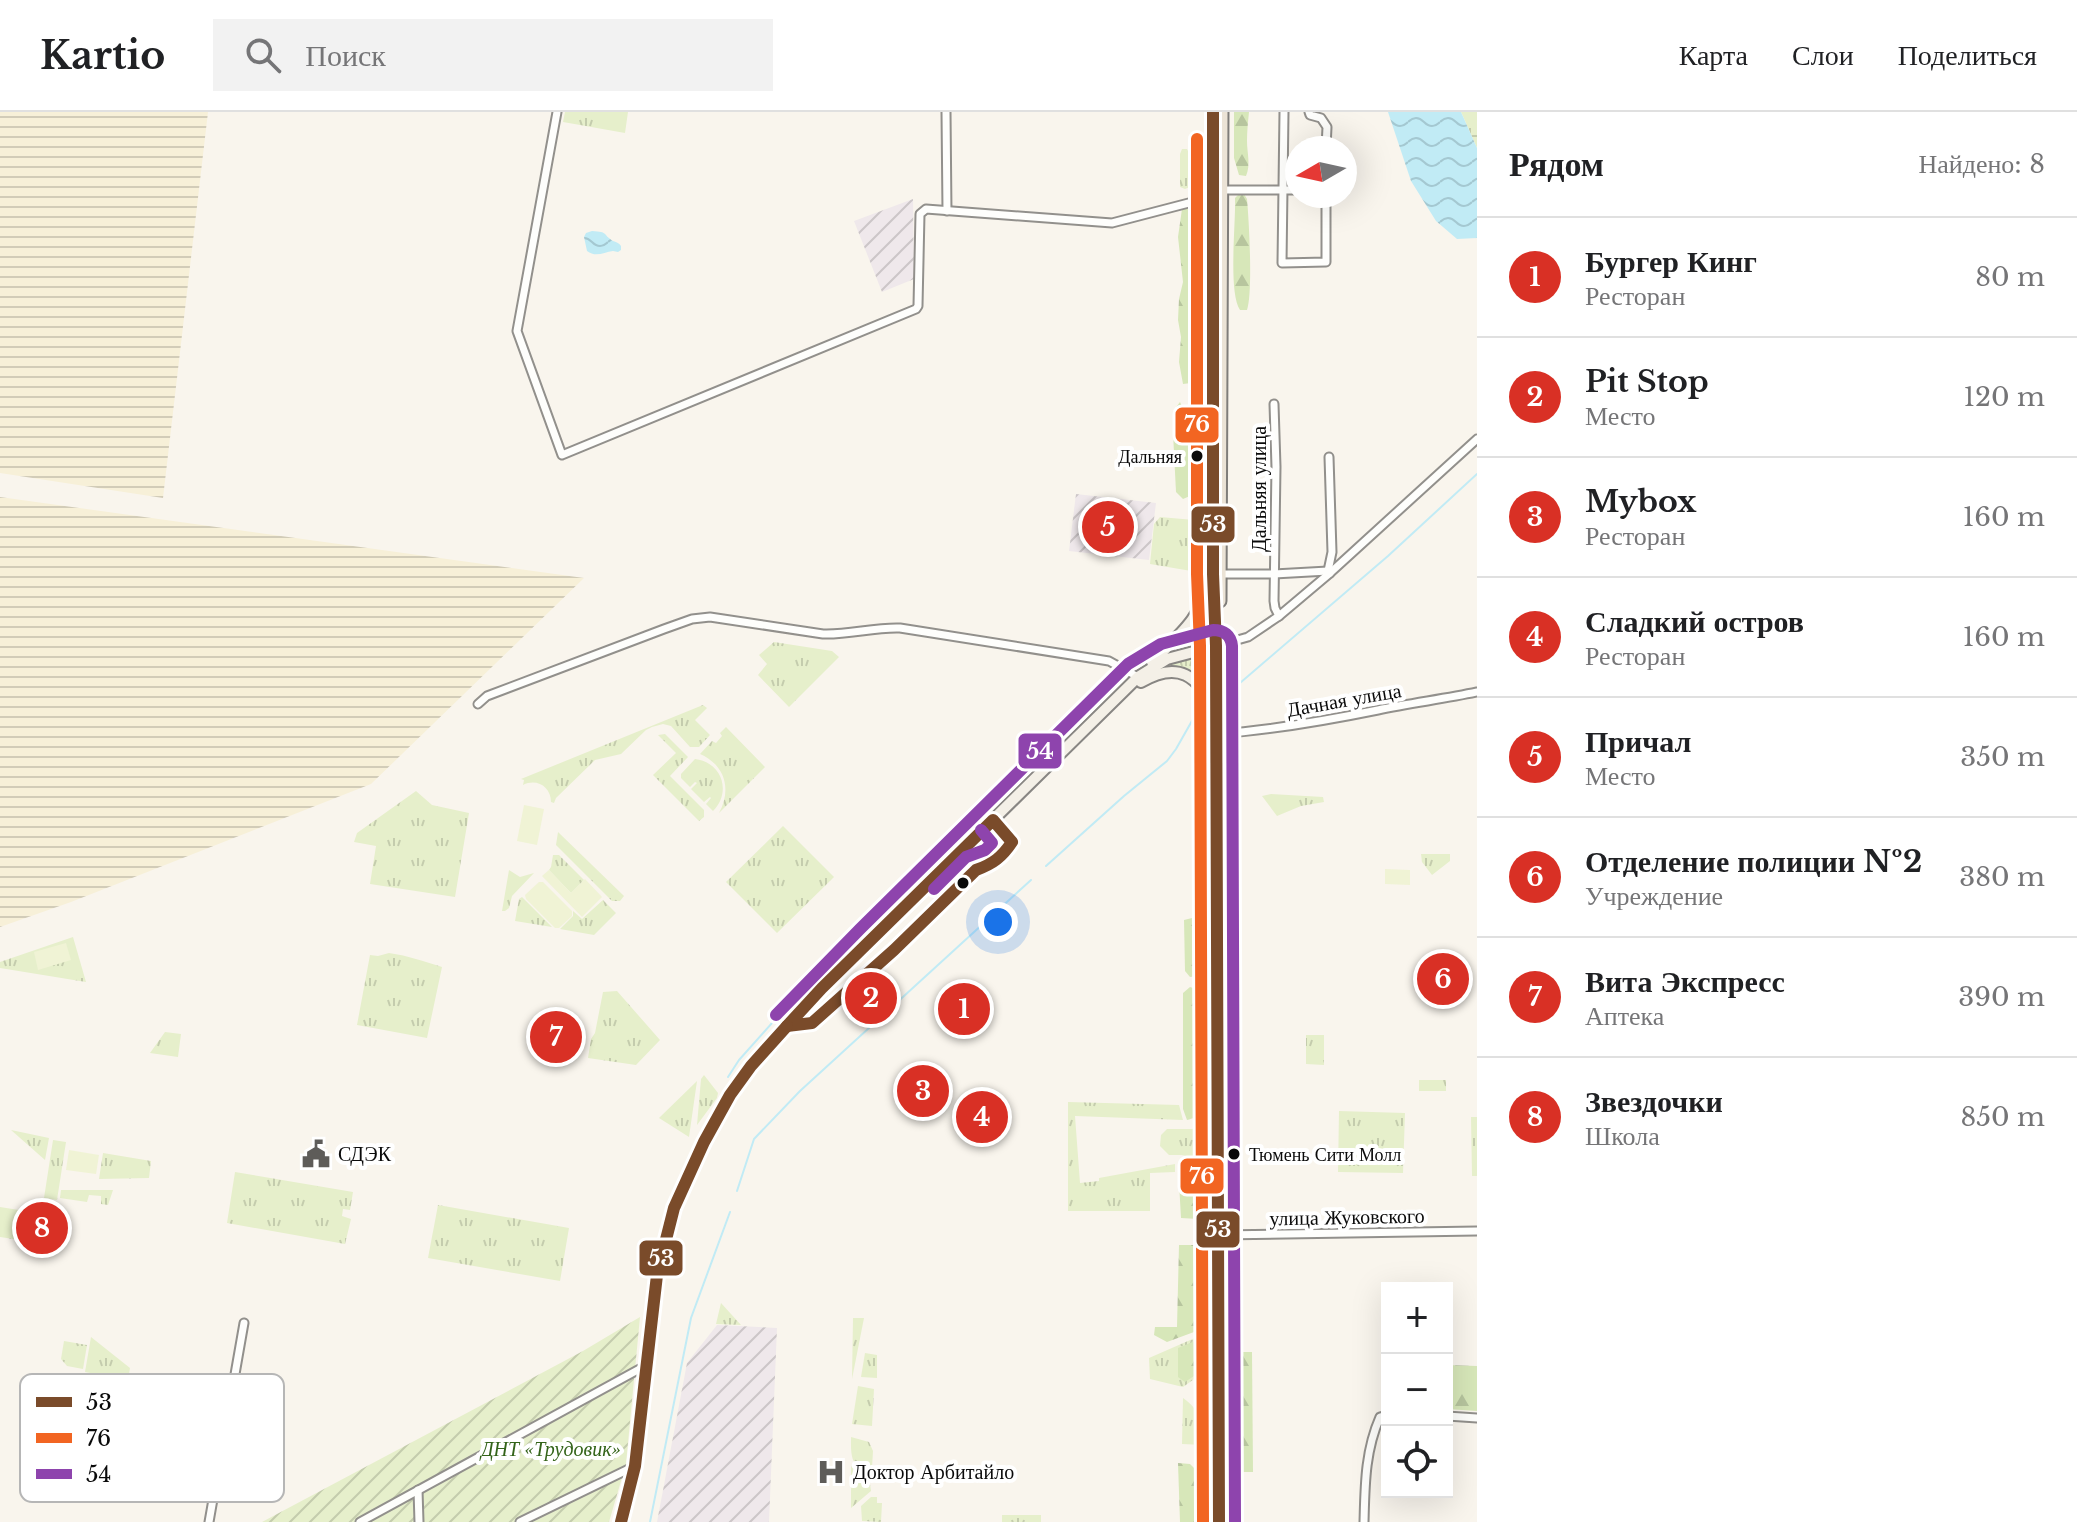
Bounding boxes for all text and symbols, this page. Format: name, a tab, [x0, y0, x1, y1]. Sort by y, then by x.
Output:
search box	[213, 19, 773, 91]
text: Kartio	[40, 32, 165, 79]
icon: search	[241, 33, 285, 77]
text: Поиск	[305, 37, 386, 74]
text: Карта	[1679, 38, 1748, 73]
text: Слои	[1792, 38, 1854, 73]
text: Поделиться	[1898, 38, 2037, 73]
north arrow	[1285, 136, 1357, 208]
text: Рядом	[1509, 143, 1604, 185]
text: Найдено: 8	[1918, 148, 2045, 180]
text: Бургер Кинг	[1585, 243, 1757, 280]
text: 1	[1529, 261, 1541, 293]
text: 80 m	[1975, 261, 2045, 293]
text: Ресторан	[1585, 280, 1685, 312]
text: Pit Stop	[1585, 363, 1709, 400]
text: 2	[1527, 381, 1543, 413]
text: 120 m	[1963, 381, 2045, 413]
text: Место	[1585, 400, 1656, 432]
line badge: 76	[1174, 406, 1220, 444]
text: 76	[1184, 411, 1210, 438]
street label: Дальняя улица	[1247, 426, 1271, 552]
place label: Дальняя	[1118, 446, 1182, 468]
marker: Дальняя	[1189, 448, 1205, 464]
text: Mybox	[1585, 483, 1697, 520]
pin: 5	[1082, 497, 1134, 557]
text: 3	[1527, 501, 1543, 533]
text: 160 m	[1963, 501, 2045, 533]
line badge: 53	[1190, 505, 1236, 544]
text: 53	[1199, 511, 1227, 538]
text: Ресторан	[1585, 520, 1685, 552]
text: Сладкий остров	[1585, 603, 1804, 640]
text: 4	[1526, 621, 1544, 653]
text: 160 m	[1963, 621, 2045, 653]
text: Ресторан	[1585, 640, 1685, 672]
street label: Дачная улица	[1285, 678, 1403, 722]
text: Причал	[1585, 723, 1691, 760]
line badge: 54	[1017, 732, 1063, 770]
text: 54	[1026, 738, 1054, 765]
text: 5	[1527, 741, 1543, 773]
text: 350 m	[1960, 741, 2045, 773]
text: Место	[1585, 760, 1656, 792]
text: Отделение полиции №2	[1585, 843, 1922, 880]
text: 6	[1526, 861, 1544, 893]
text: 380 m	[1959, 861, 2045, 893]
unlabelled marker	[955, 875, 971, 891]
text: Учреждение	[1585, 880, 1723, 912]
your location	[978, 902, 1018, 942]
pin: 6	[1417, 949, 1469, 1009]
text: Вита Экспресс	[1585, 963, 1785, 1000]
pin: 2	[845, 968, 897, 1028]
pin: 1	[938, 979, 990, 1039]
text: 7	[1528, 981, 1542, 1013]
text: 390 m	[1958, 981, 2045, 1013]
text: Аптека	[1585, 1000, 1664, 1032]
pin: 7	[530, 1007, 582, 1067]
pin: 3	[897, 1061, 949, 1121]
text: Звездочки	[1585, 1083, 1723, 1120]
pin: 4	[956, 1087, 1008, 1147]
text: 8	[1527, 1101, 1543, 1133]
text: 850 m	[1961, 1101, 2045, 1133]
text: Школа	[1585, 1120, 1660, 1152]
public building icon: СДЭК	[301, 1139, 331, 1169]
place label: СДЭК	[338, 1142, 392, 1166]
place label: Тюмень Сити Молл	[1249, 1144, 1401, 1166]
marker: Тюмень Сити Молл	[1226, 1146, 1242, 1162]
line badge: 76	[1179, 1157, 1225, 1195]
text: 76	[1189, 1163, 1215, 1190]
pin: 8	[16, 1198, 68, 1258]
street label: улица Жуковского	[1269, 1204, 1425, 1230]
line badge: 53	[1195, 1210, 1241, 1249]
text: 53	[1204, 1216, 1232, 1243]
line badge: 53	[638, 1239, 684, 1277]
text: 53	[647, 1245, 675, 1272]
map controls	[1381, 1282, 1453, 1498]
button: +	[1381, 1282, 1453, 1354]
button: −	[1381, 1354, 1453, 1426]
legend	[20, 1374, 284, 1502]
text: 53	[86, 1389, 112, 1416]
text: 76	[86, 1425, 111, 1452]
button: locate	[1381, 1426, 1453, 1498]
park label: ДНТ «Трудовик»	[479, 1437, 621, 1461]
hospital icon: Доктор Арбитайло	[816, 1457, 846, 1487]
place label: Доктор Арбитайло	[853, 1460, 1014, 1484]
text: 54	[86, 1461, 111, 1488]

